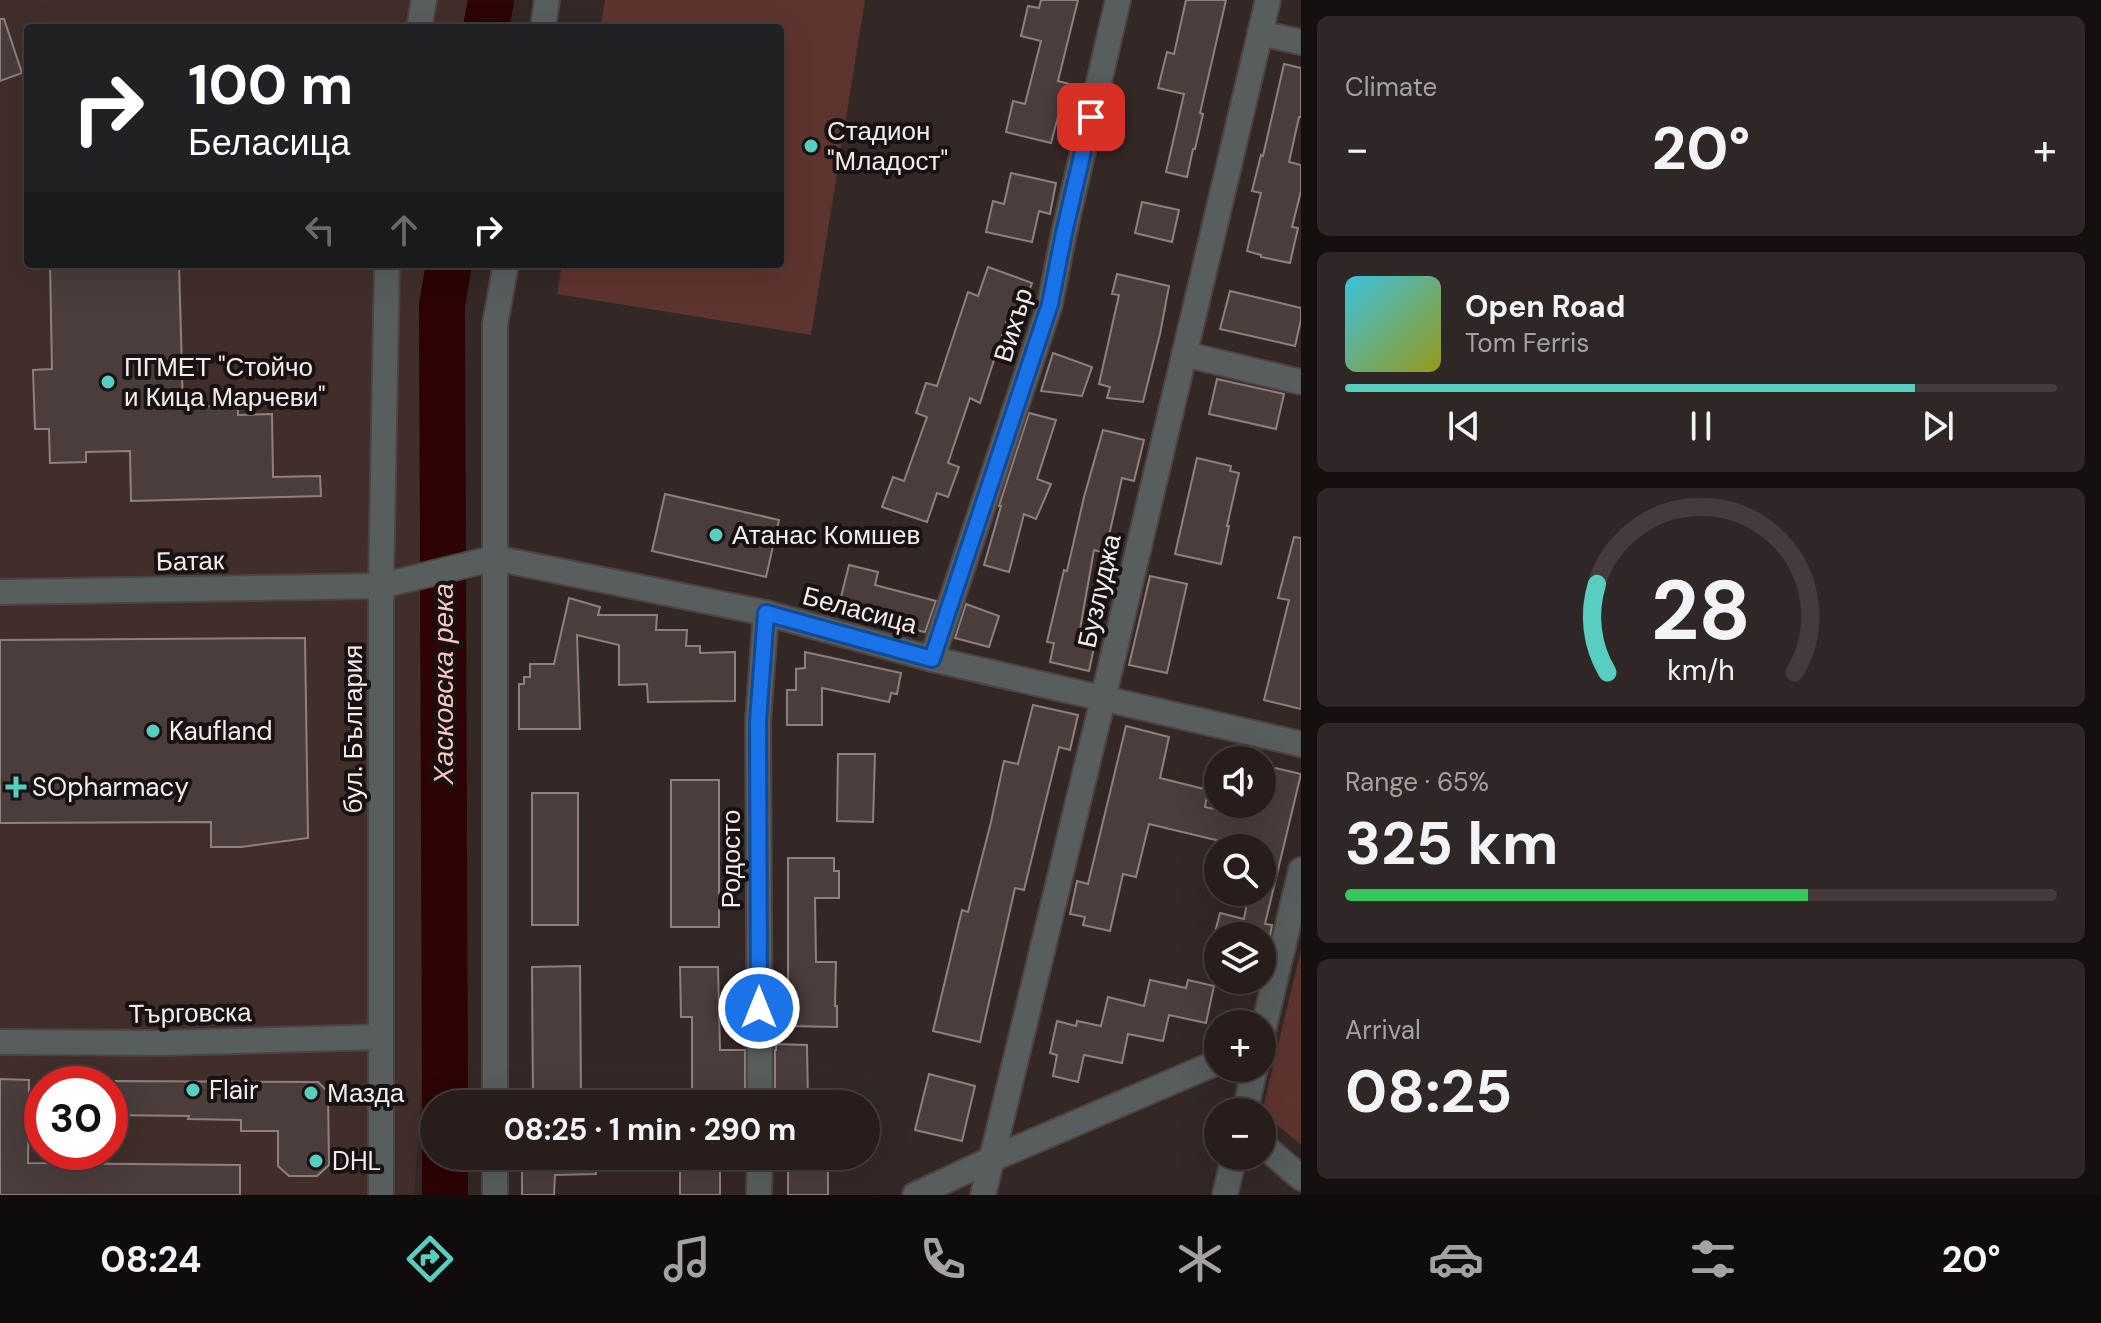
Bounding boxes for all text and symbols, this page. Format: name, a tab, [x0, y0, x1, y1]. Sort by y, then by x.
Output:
text: 100 m	[188, 48, 353, 121]
icon: right	[56, 56, 160, 160]
text: Climate	[1345, 70, 1437, 104]
pin	[1057, 83, 1125, 151]
icon: arrive	[1069, 95, 1113, 139]
text: 20°	[1652, 109, 1750, 188]
place label: Стадион "Младост"	[827, 114, 948, 178]
text: Беласица	[188, 119, 350, 166]
text: −	[1345, 120, 1369, 178]
text: +	[2033, 120, 2057, 178]
marker: Стадион "Младост"	[802, 137, 820, 155]
icon: left	[298, 208, 342, 252]
icon: ahead	[382, 208, 426, 252]
icon: right	[466, 208, 510, 252]
street label: Вихър	[986, 284, 1040, 366]
text: Open Road	[1465, 287, 1625, 326]
text: Tom Ferris	[1465, 326, 1589, 360]
place label: ПГМЕТ "Стойчо и Кица Марчеви"	[124, 350, 326, 414]
marker: ПГМЕТ "Стойчо и Кица Марчеви"	[99, 373, 117, 391]
icon: previous	[1442, 404, 1486, 448]
icon: pause	[1679, 404, 1723, 448]
icon: next	[1916, 404, 1960, 448]
place label: Атанас Комшев	[732, 518, 920, 552]
marker: Атанас Комшев	[707, 526, 725, 544]
street label: Бузлуджа	[1069, 530, 1129, 651]
street label: Батак	[156, 543, 225, 579]
text: 28	[1651, 556, 1751, 665]
street label: Беласица	[799, 578, 922, 642]
water label: Хасковска река	[425, 583, 462, 786]
street label: бул. България	[336, 645, 370, 813]
text: km/h	[1667, 653, 1735, 690]
place label: Kaufland	[169, 714, 273, 748]
marker: Kaufland	[144, 722, 162, 740]
map controls	[1204, 746, 1276, 1170]
button: sound	[1204, 746, 1276, 818]
text: Range · 65%	[1345, 765, 1489, 799]
place label: SOpharmacy	[32, 770, 189, 804]
marker: SOpharmacy	[7, 778, 25, 796]
text: 325 km	[1345, 804, 1558, 883]
street label: Родосто	[714, 810, 748, 908]
button: search	[1204, 834, 1276, 906]
button: layers	[1204, 922, 1276, 994]
position arrow	[717, 966, 801, 1050]
street label: Търговска	[128, 995, 252, 1031]
button: +	[1204, 1010, 1276, 1082]
text: Arrival	[1345, 1013, 1421, 1047]
text: 08:25	[1345, 1052, 1512, 1131]
speed limit sign: 30	[24, 1066, 128, 1170]
place label: Flair	[209, 1073, 259, 1107]
place label: Мазда	[327, 1076, 405, 1110]
marker: Flair	[184, 1081, 202, 1099]
marker: Мазда	[302, 1084, 320, 1102]
button: −	[1204, 1098, 1276, 1170]
text: 08:25 · 1 min · 290 m	[504, 1110, 796, 1149]
place label: DHL	[332, 1144, 381, 1178]
marker: DHL	[307, 1152, 325, 1170]
icon: directions	[402, 1231, 458, 1287]
icon: music	[659, 1231, 715, 1287]
icon: phone	[915, 1231, 971, 1287]
icon: climate	[1172, 1231, 1228, 1287]
icon: car	[1428, 1231, 1484, 1287]
icon: filters	[1685, 1231, 1741, 1287]
text: 08:24	[100, 1236, 202, 1283]
text: 20°	[1942, 1236, 2001, 1283]

